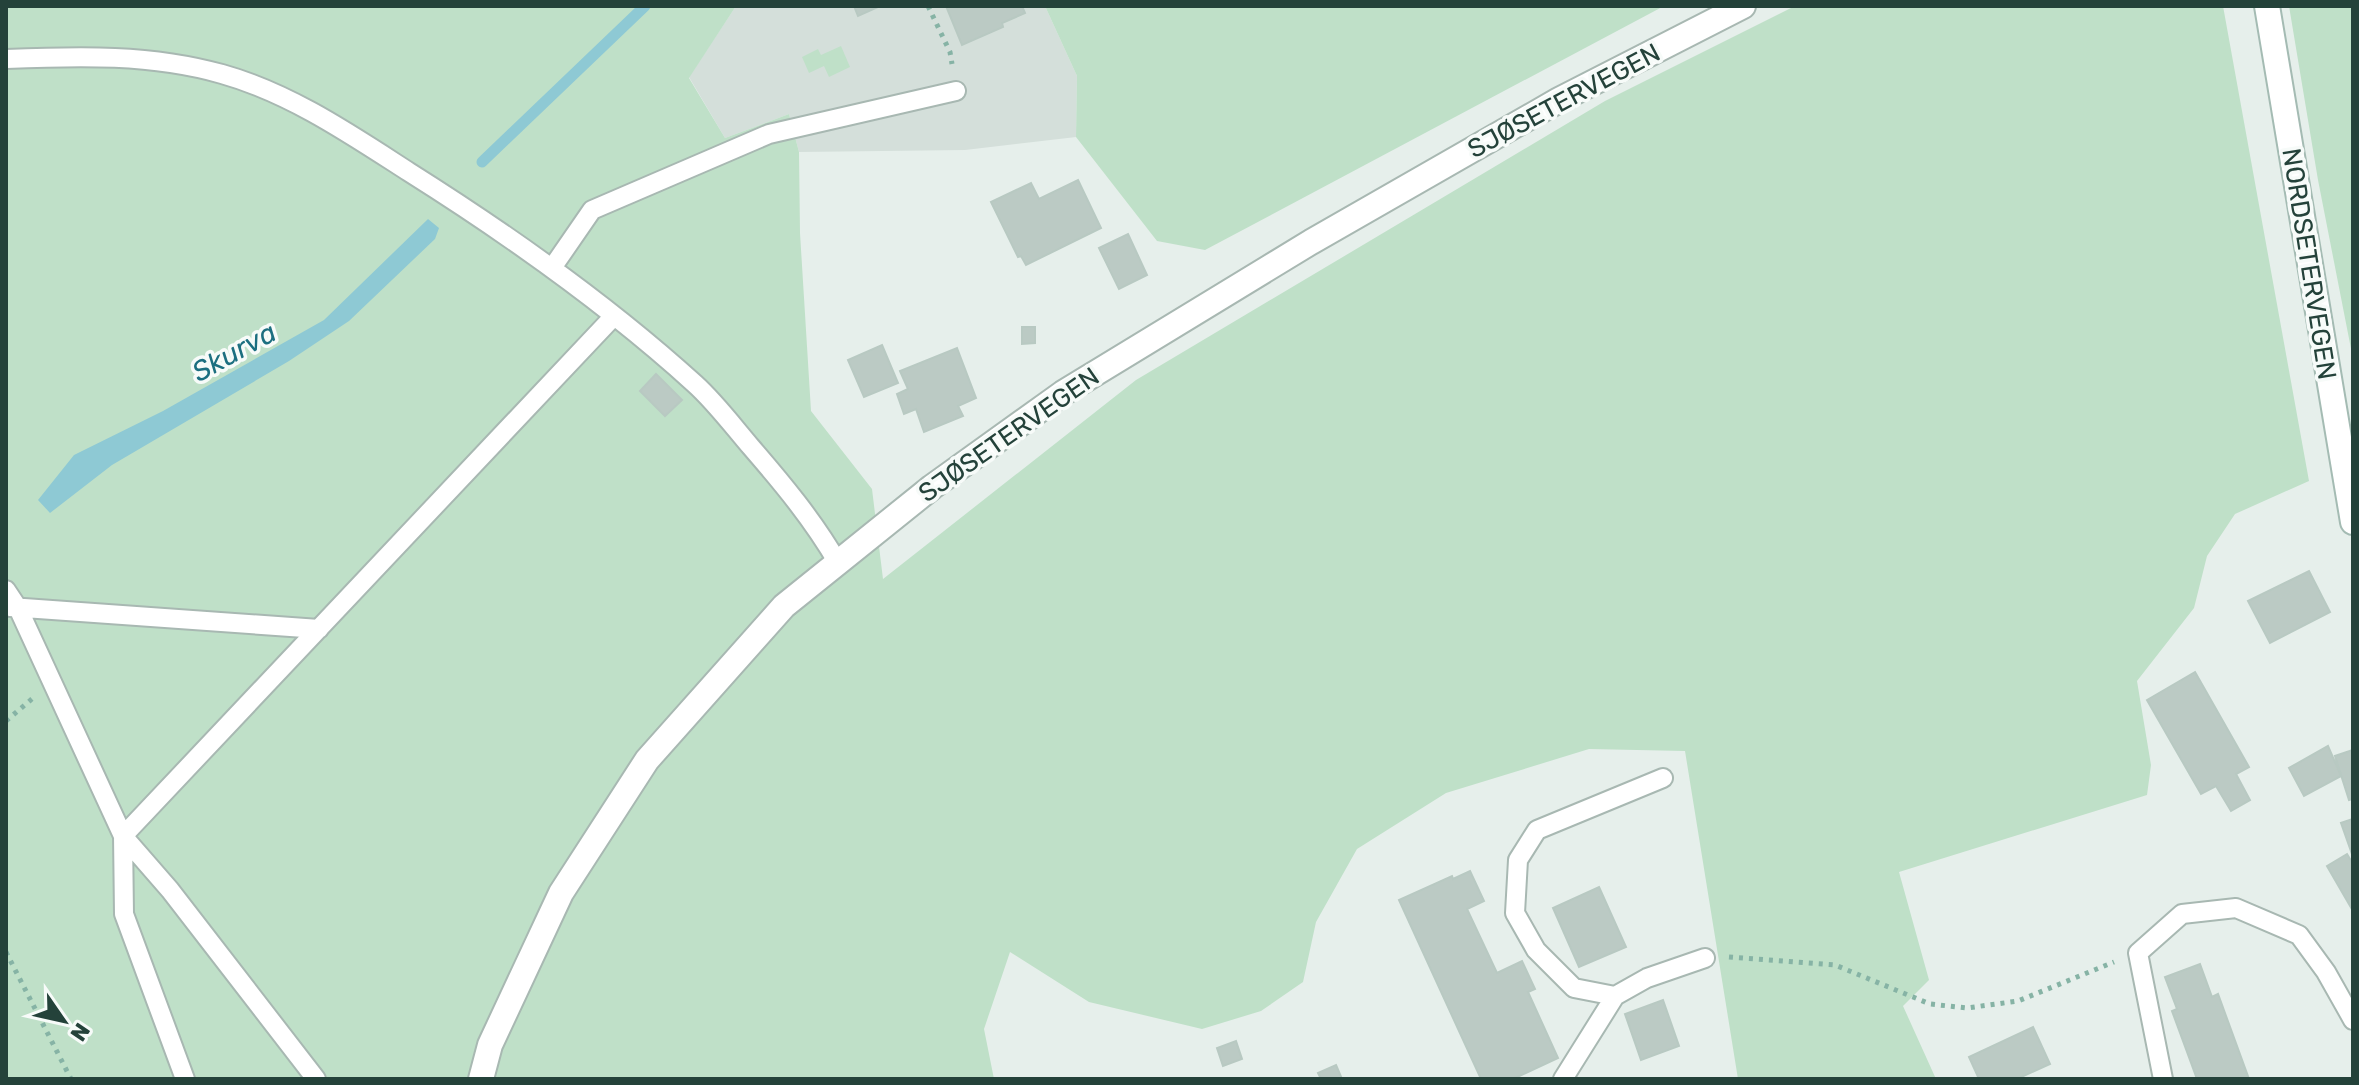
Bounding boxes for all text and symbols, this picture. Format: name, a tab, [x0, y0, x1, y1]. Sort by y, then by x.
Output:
street label: SJØSETERVEGEN	[1462, 37, 1666, 165]
street label: NORDSETERVEGEN	[2275, 146, 2343, 382]
water label: Skurva	[186, 315, 282, 389]
street label: SJØSETERVEGEN	[913, 361, 1105, 509]
north arrow	[24, 981, 104, 1061]
text: N	[65, 1018, 96, 1046]

